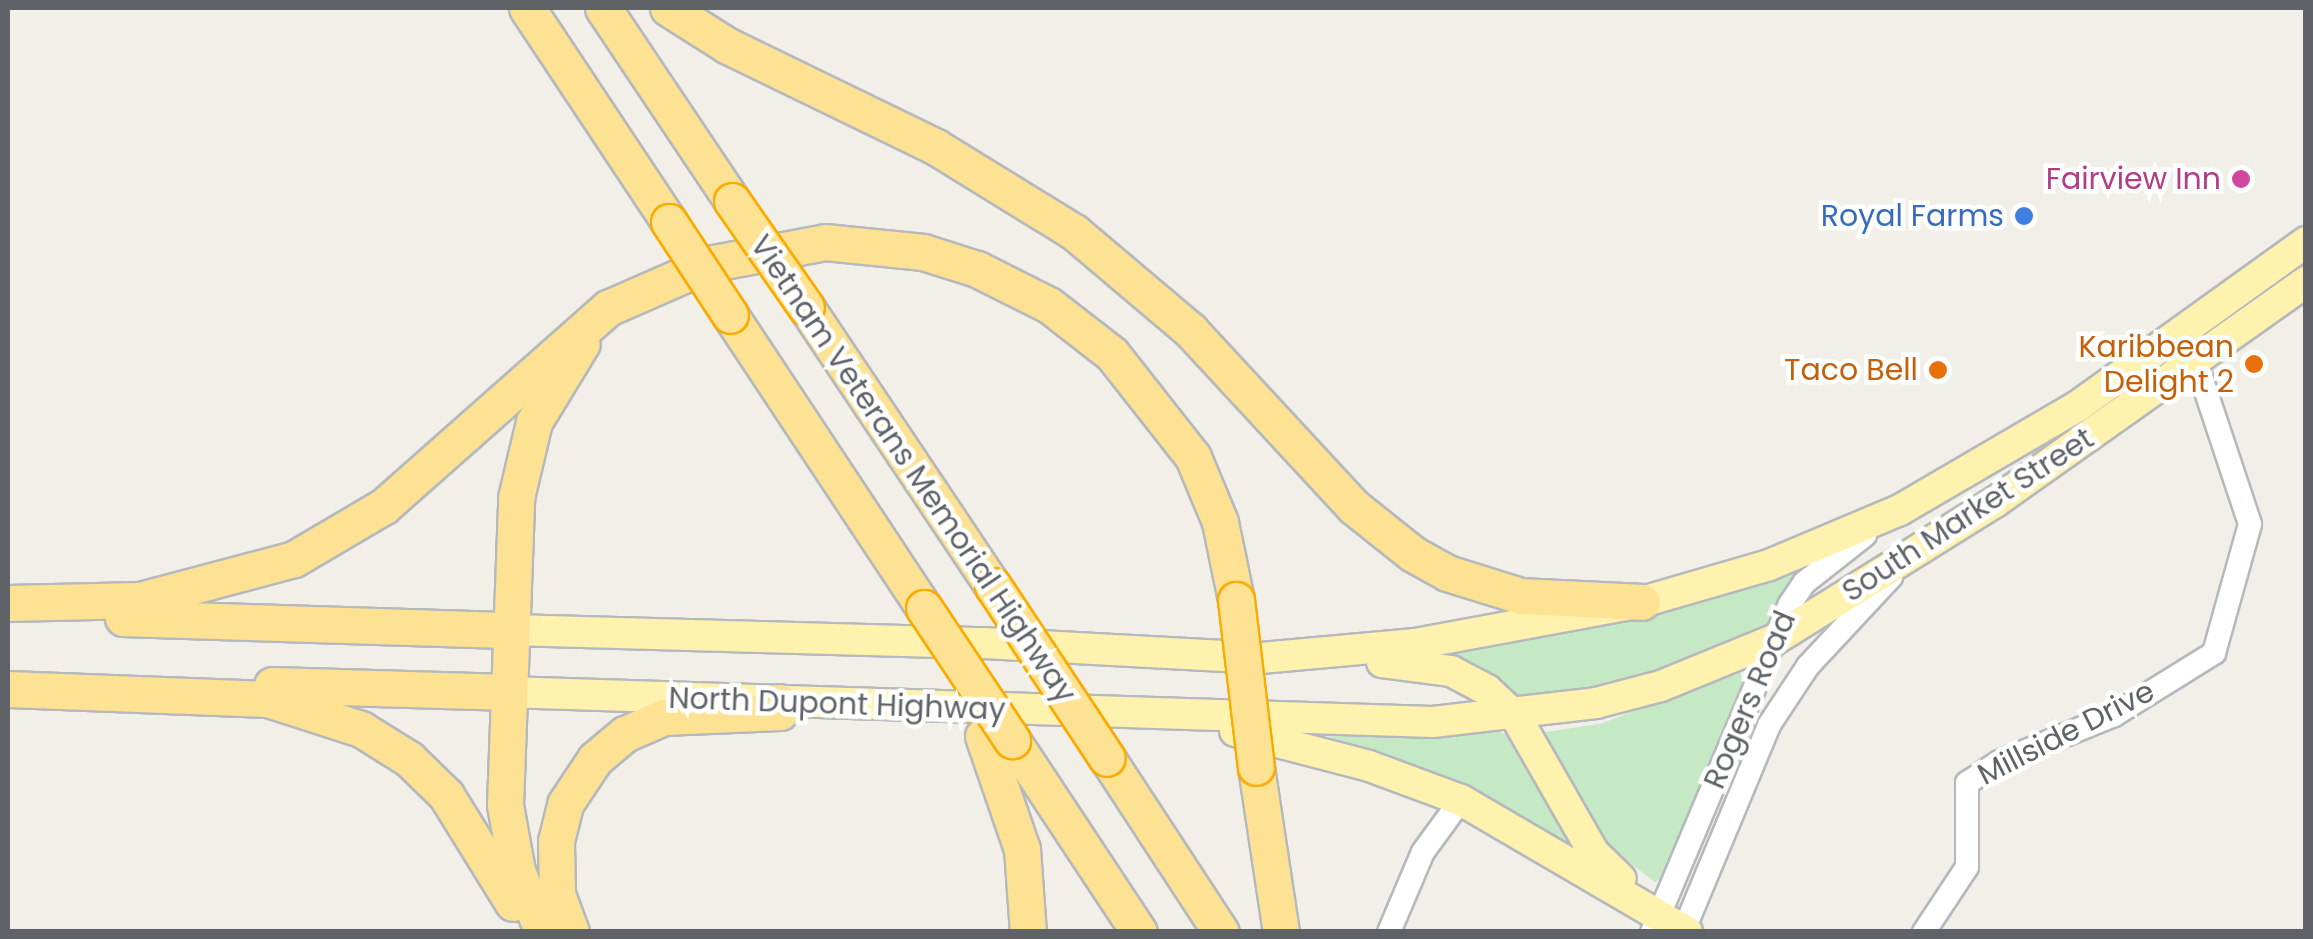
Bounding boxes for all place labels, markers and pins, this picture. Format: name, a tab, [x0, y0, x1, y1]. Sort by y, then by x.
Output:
place label: Fairview Inn	[2046, 161, 2221, 197]
marker: Fairview Inn	[2230, 168, 2252, 190]
place label: Royal Farms	[1821, 198, 2004, 234]
marker: Royal Farms	[2013, 205, 2035, 227]
place label: Karibbean Delight 2	[2079, 329, 2234, 400]
place label: Taco Bell	[1784, 352, 1918, 388]
marker: Karibbean Delight 2	[2243, 353, 2265, 375]
marker: Taco Bell	[1927, 359, 1949, 381]

